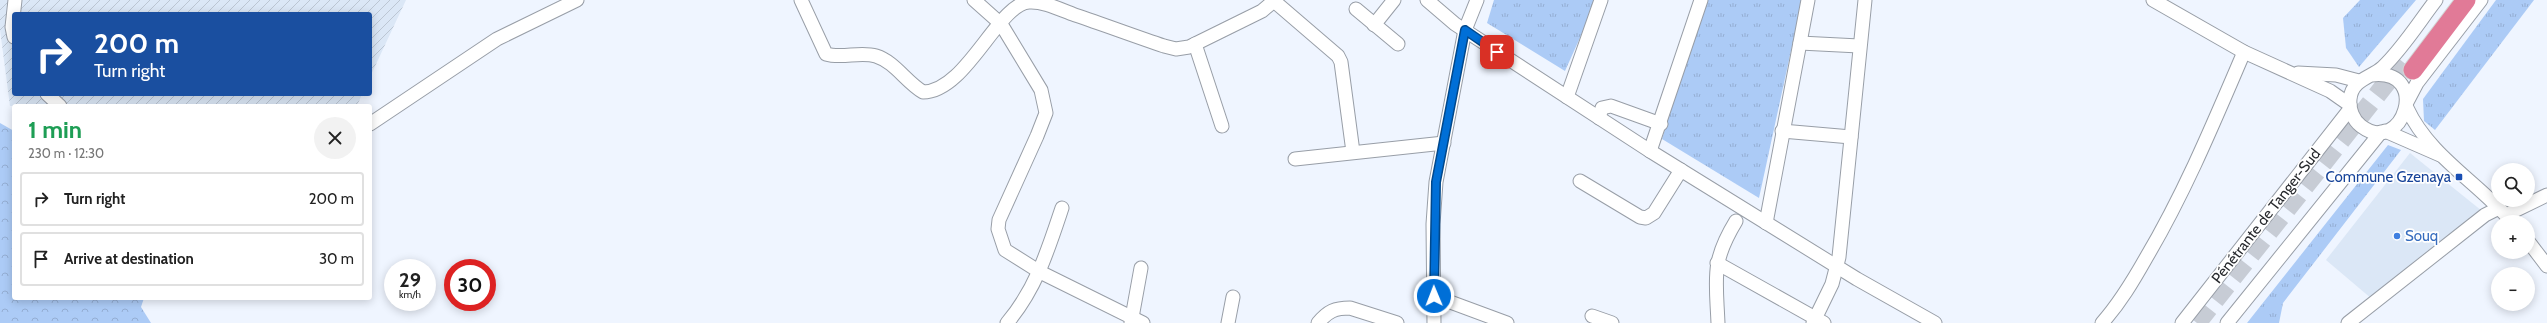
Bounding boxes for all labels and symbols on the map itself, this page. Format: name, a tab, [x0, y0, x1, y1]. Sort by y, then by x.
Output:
pin	[1480, 35, 1514, 69]
street label: Pénétrante de Tanger-Sud	[2208, 145, 2324, 287]
place label: Commune Gzenaya	[2326, 168, 2452, 186]
marker: Commune Gzenaya	[2454, 172, 2464, 182]
place label: Souq	[2405, 227, 2438, 245]
marker: Souq	[2392, 231, 2402, 241]
speed limit sign: 30	[444, 259, 496, 311]
position arrow	[1413, 275, 1455, 317]

